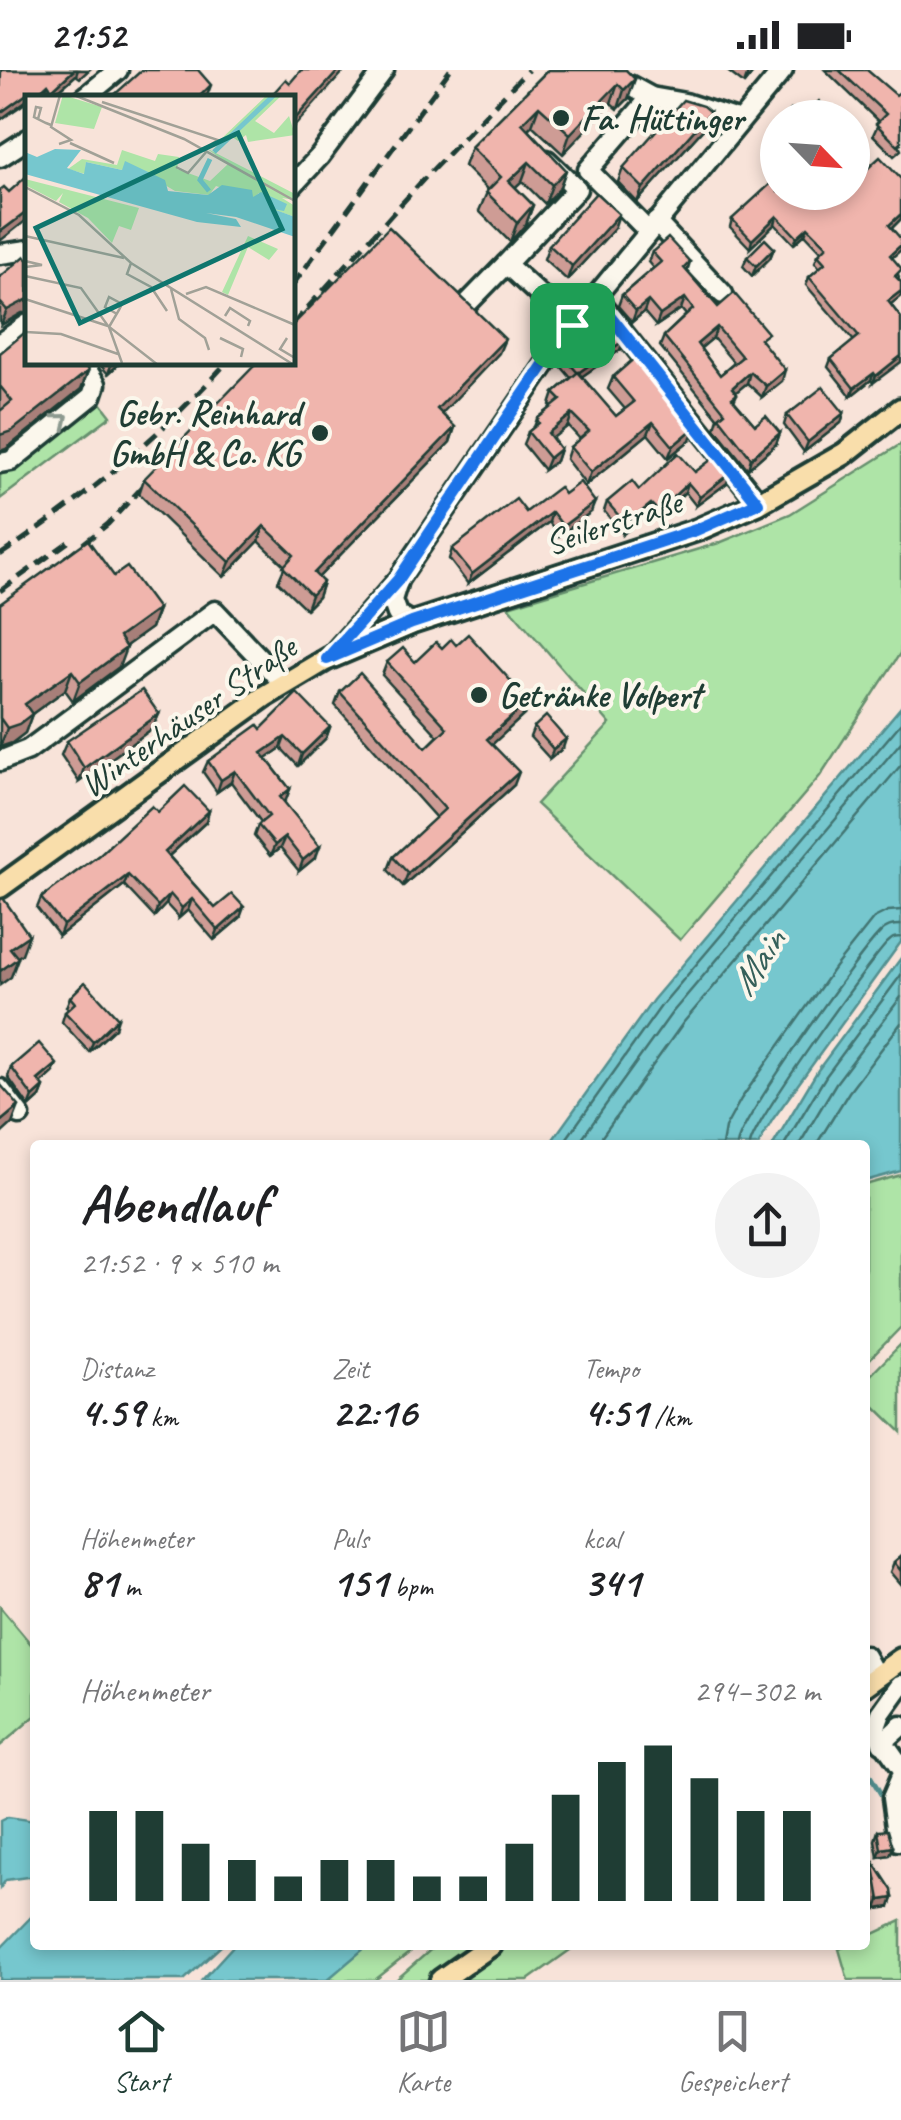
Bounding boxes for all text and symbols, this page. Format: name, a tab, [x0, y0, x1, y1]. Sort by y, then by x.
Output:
text: 21:52	[50, 12, 125, 59]
inset map	[25, 95, 295, 365]
place label: Fa. Hüttinger	[581, 96, 747, 141]
north arrow	[760, 100, 870, 210]
map controls	[760, 100, 870, 210]
marker: Fa. Hüttinger	[550, 107, 572, 129]
pin	[530, 283, 615, 368]
icon: arrive	[545, 298, 600, 353]
place label: Gebr. Reinhard GmbH & Co. KG	[110, 391, 306, 476]
one-way arrow	[51, 414, 69, 432]
marker: Gebr. Reinhard GmbH & Co. KG	[309, 422, 331, 444]
street label: Seilerstraße	[539, 479, 690, 566]
street label: Winterhäuser Straße	[71, 624, 307, 808]
place label: Getränke Volpert	[499, 673, 706, 718]
marker: Getränke Volpert	[468, 684, 490, 706]
water label: Main	[719, 918, 797, 1004]
text: Abendlauf	[80, 1169, 267, 1239]
button: share	[715, 1173, 820, 1278]
text: 21:52 · 9 × 510 m	[80, 1242, 278, 1283]
text: Distanz	[80, 1351, 153, 1386]
text: Zeit	[332, 1351, 369, 1386]
text: Tempo	[583, 1351, 639, 1386]
text: 4.59	[80, 1386, 144, 1439]
text: 22:16	[332, 1386, 416, 1439]
text: 4:51	[583, 1386, 648, 1439]
text: km	[144, 1399, 178, 1434]
text: /km	[648, 1399, 691, 1434]
text: Höhenmeter	[80, 1521, 194, 1556]
text: Puls	[332, 1521, 369, 1556]
text: kcal	[583, 1521, 620, 1556]
text: 81	[80, 1556, 118, 1609]
text: 151	[332, 1556, 388, 1609]
text: 341	[583, 1556, 640, 1609]
text: m	[118, 1569, 140, 1604]
text: bpm	[388, 1569, 433, 1604]
text: Höhenmeter	[80, 1670, 210, 1711]
text: 294–302 m	[694, 1670, 820, 1711]
tab: Start	[114, 2004, 169, 2099]
tab: Karte	[396, 2004, 451, 2099]
tab: Gespeichert	[678, 2004, 787, 2099]

